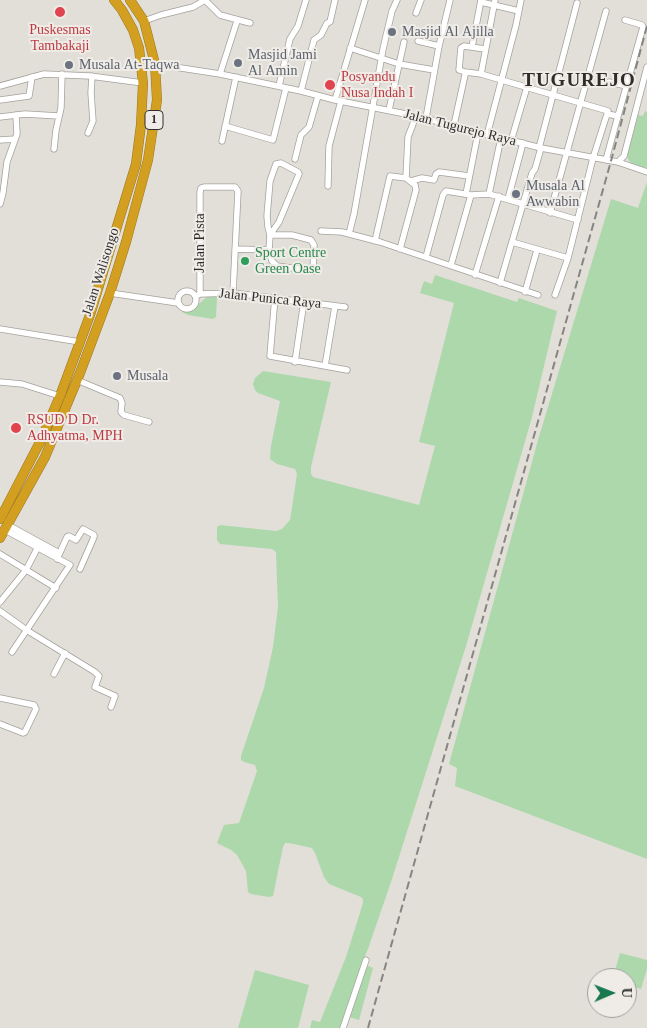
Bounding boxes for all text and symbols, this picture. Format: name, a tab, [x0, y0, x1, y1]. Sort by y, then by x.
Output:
marker: Puskesmas Tambakaji	[53, 5, 67, 19]
place label: Puskesmas Tambakaji	[29, 22, 91, 54]
place label: Masjid Al Ajilla	[402, 24, 494, 40]
marker: Masjid Al Ajilla	[386, 26, 398, 38]
place label: Masjid Jami Al Amin	[248, 47, 317, 80]
place label: Musala At-Taqwa	[79, 57, 179, 73]
marker: Masjid Jami Al Amin	[232, 57, 244, 69]
marker: Musala At-Taqwa	[63, 59, 75, 71]
place label: Posyandu Nusa Indah I	[341, 69, 413, 102]
district label: TUGUREJO	[521, 70, 637, 92]
marker: Posyandu Nusa Indah I	[323, 78, 337, 92]
street label: Jalan Tugurejo Raya	[402, 106, 518, 150]
road number: 1	[145, 110, 163, 130]
place label: Musala Al Awwabin	[526, 178, 585, 210]
marker: Musala Al Awwabin	[510, 188, 522, 200]
street label: Jalan Pista	[192, 213, 208, 273]
street label: Jalan Walisongo	[79, 226, 123, 318]
place label: Sport Centre Green Oase	[255, 245, 326, 278]
marker: Sport Centre Green Oase	[239, 255, 251, 267]
street label: Jalan Punica Raya	[218, 285, 322, 313]
place label: Musala	[127, 368, 168, 384]
marker: Musala	[111, 370, 123, 382]
place label: RSUD D Dr. Adhyatma, MPH	[27, 412, 123, 444]
marker: RSUD D Dr. Adhyatma, MPH	[9, 421, 23, 435]
north arrow	[587, 968, 637, 1018]
text: U	[619, 988, 634, 998]

